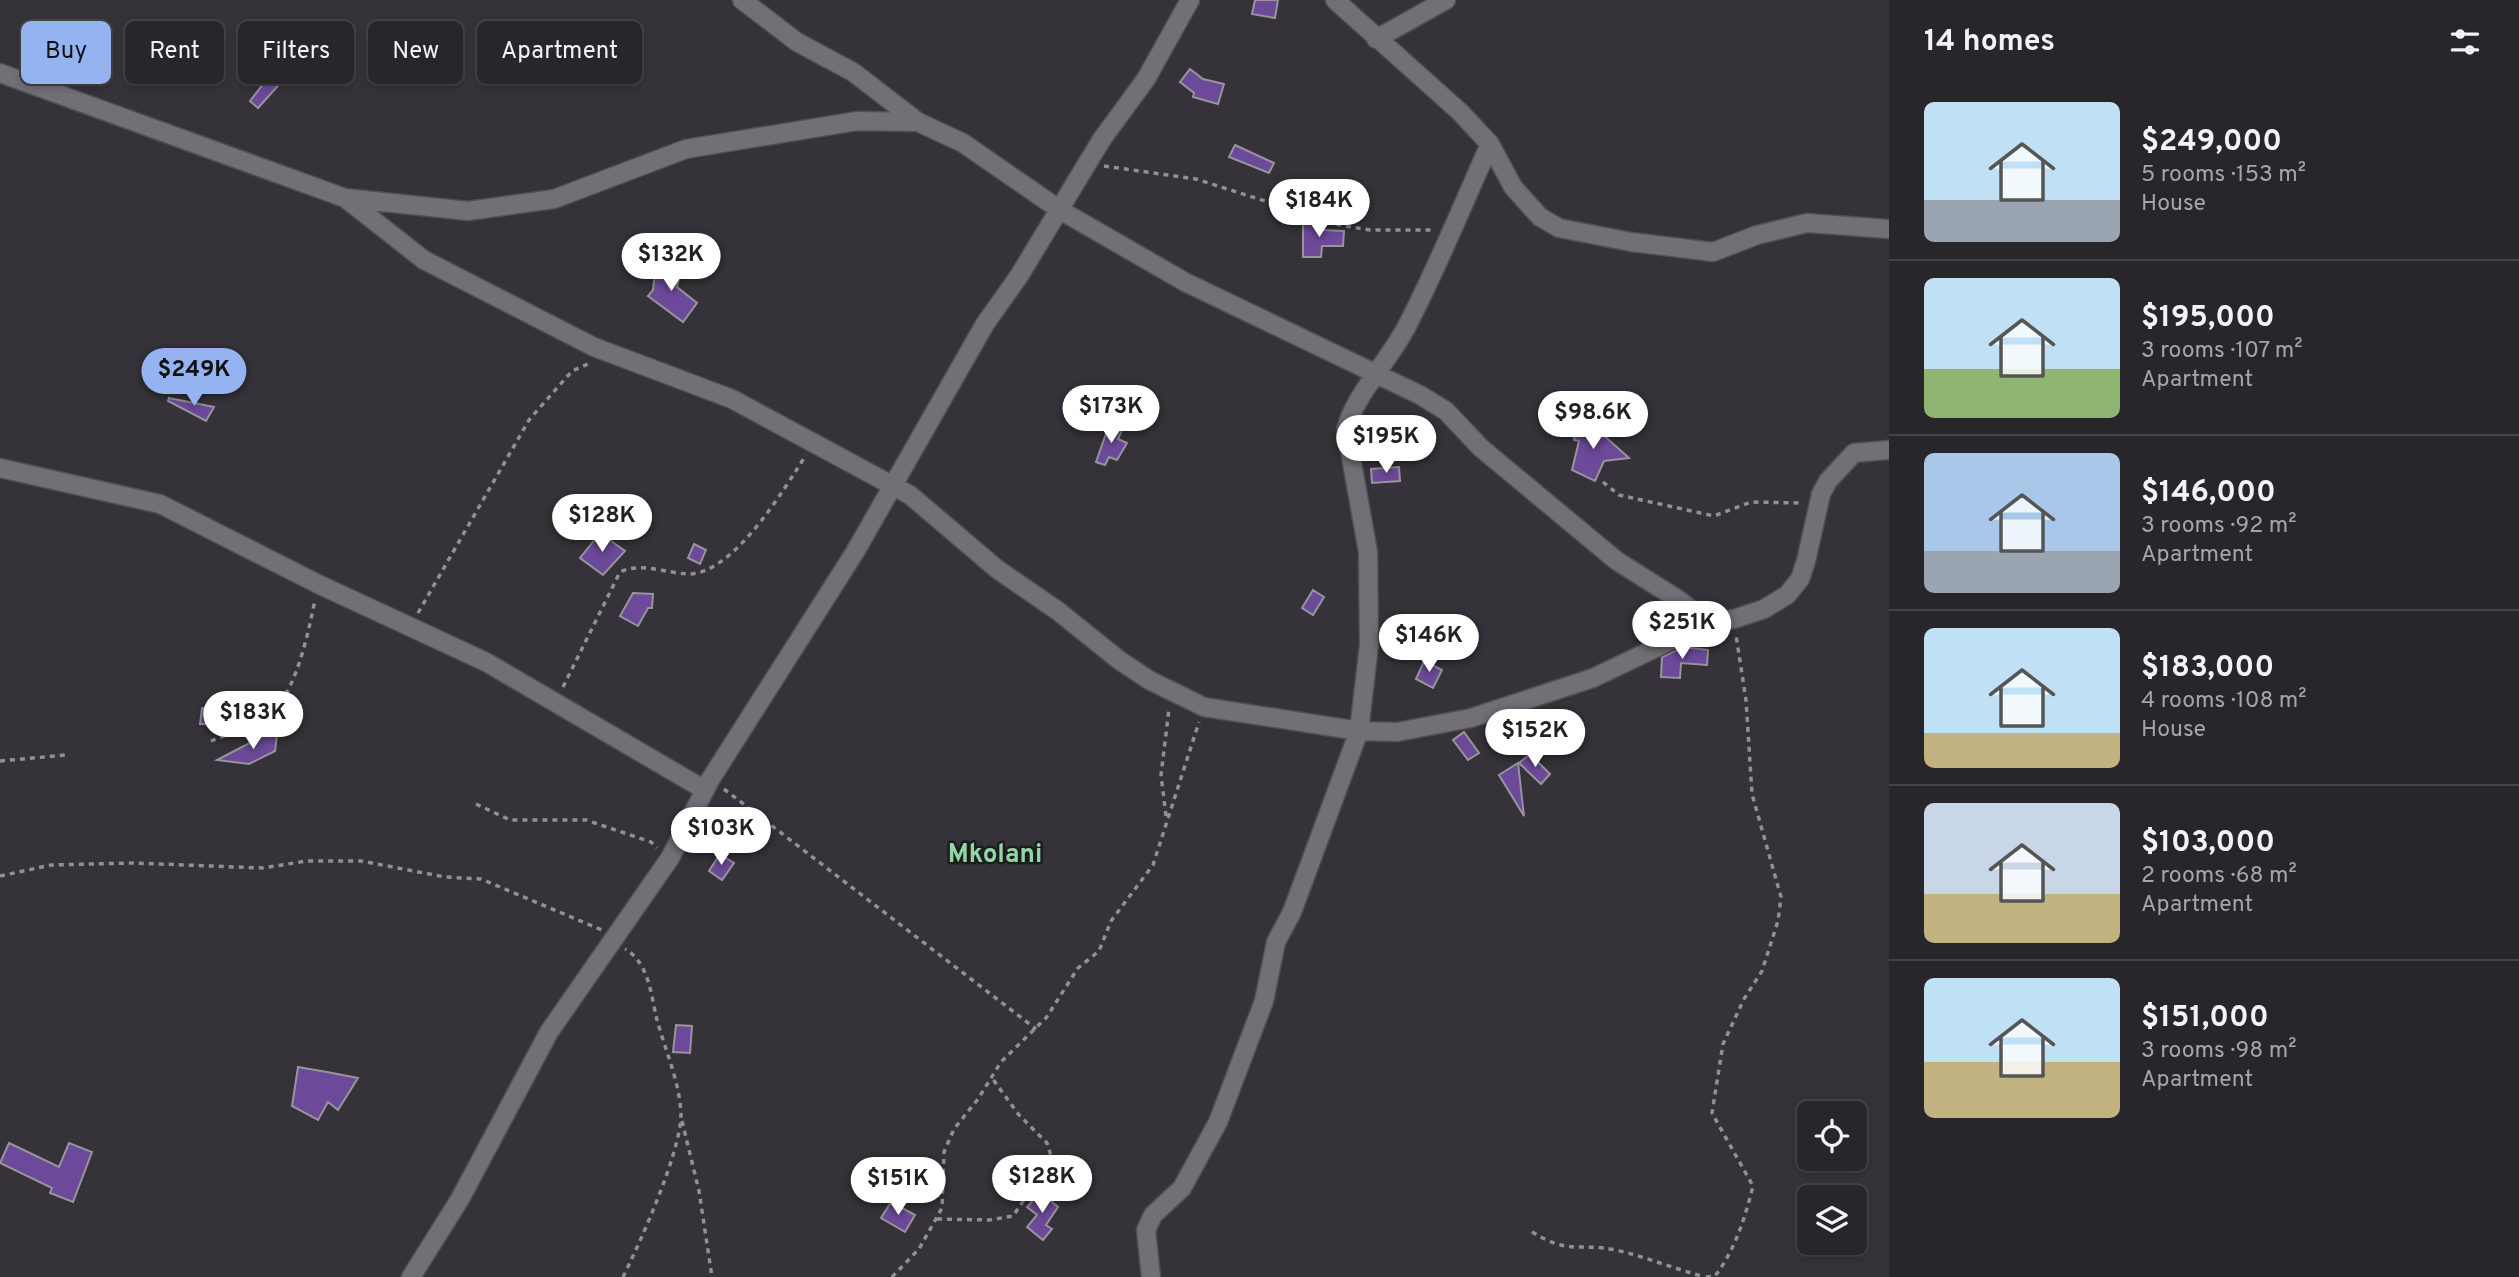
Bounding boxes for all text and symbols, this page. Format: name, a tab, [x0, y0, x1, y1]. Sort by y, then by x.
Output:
chip: Buy	[21, 21, 111, 84]
chip: Rent	[125, 21, 224, 84]
chip: Filters	[238, 21, 354, 84]
chip: New	[368, 21, 463, 84]
chip: Apartment	[477, 21, 642, 84]
icon: filters	[2446, 23, 2484, 61]
text: 14 homes	[1924, 24, 2055, 61]
text: $249,000	[2141, 124, 2282, 161]
icon: home	[1980, 130, 2064, 214]
text: 5 rooms · 153 m²	[2141, 161, 2306, 190]
pin: $184K	[1270, 180, 1368, 239]
text: $184K	[1285, 187, 1353, 216]
text: House	[2141, 190, 2206, 219]
pin: $132K	[622, 233, 720, 293]
text: $132K	[638, 241, 704, 270]
text: $195,000	[2141, 300, 2275, 337]
icon: home	[1980, 306, 2064, 390]
text: 3 rooms · 107 m²	[2141, 337, 2303, 366]
pin: $249K	[145, 348, 243, 408]
text: $249K	[157, 356, 231, 385]
text: Apartment	[2141, 366, 2253, 395]
pin: $173K	[1062, 386, 1160, 445]
pin: $98.6K	[1536, 392, 1650, 451]
text: $173K	[1078, 393, 1144, 422]
text: $98.6K	[1554, 399, 1632, 428]
pin: $195K	[1337, 416, 1435, 475]
text: $195K	[1352, 423, 1420, 452]
text: $146,000	[2141, 475, 2276, 512]
icon: home	[1980, 481, 2064, 565]
pin: $128K	[553, 494, 651, 554]
text: $128K	[568, 502, 636, 531]
text: 3 rooms · 92 m²	[2141, 512, 2297, 541]
text: Apartment	[2141, 541, 2253, 570]
pin: $251K	[1633, 602, 1731, 661]
text: $251K	[1648, 609, 1716, 638]
pin: $146K	[1380, 614, 1478, 674]
text: $146K	[1395, 622, 1463, 651]
text: $183,000	[2141, 650, 2274, 687]
icon: home	[1980, 656, 2064, 740]
text: 4 rooms · 108 m²	[2141, 687, 2307, 716]
pin: $183K	[204, 692, 302, 751]
text: $183K	[219, 699, 287, 728]
pin: $152K	[1486, 710, 1584, 769]
text: House	[2141, 716, 2206, 745]
text: $152K	[1501, 717, 1569, 746]
pin: $103K	[672, 808, 770, 867]
text: $103K	[687, 815, 755, 844]
text: $103,000	[2141, 825, 2275, 862]
icon: home	[1980, 831, 2064, 915]
district label: Mkolani	[948, 839, 1042, 872]
text: 2 rooms · 68 m²	[2141, 862, 2297, 891]
text: Apartment	[2141, 891, 2253, 920]
text: $151,000	[2141, 1000, 2269, 1037]
icon: home	[1980, 1006, 2064, 1090]
text: 3 rooms · 98 m²	[2141, 1037, 2297, 1066]
text: Apartment	[2141, 1066, 2253, 1095]
map controls	[1797, 1101, 1867, 1255]
button: locate	[1797, 1101, 1867, 1171]
pin: $128K	[993, 1156, 1091, 1215]
pin: $151K	[849, 1158, 947, 1217]
text: $128K	[1008, 1163, 1076, 1192]
text: $151K	[867, 1165, 929, 1194]
button: layers	[1797, 1185, 1867, 1255]

